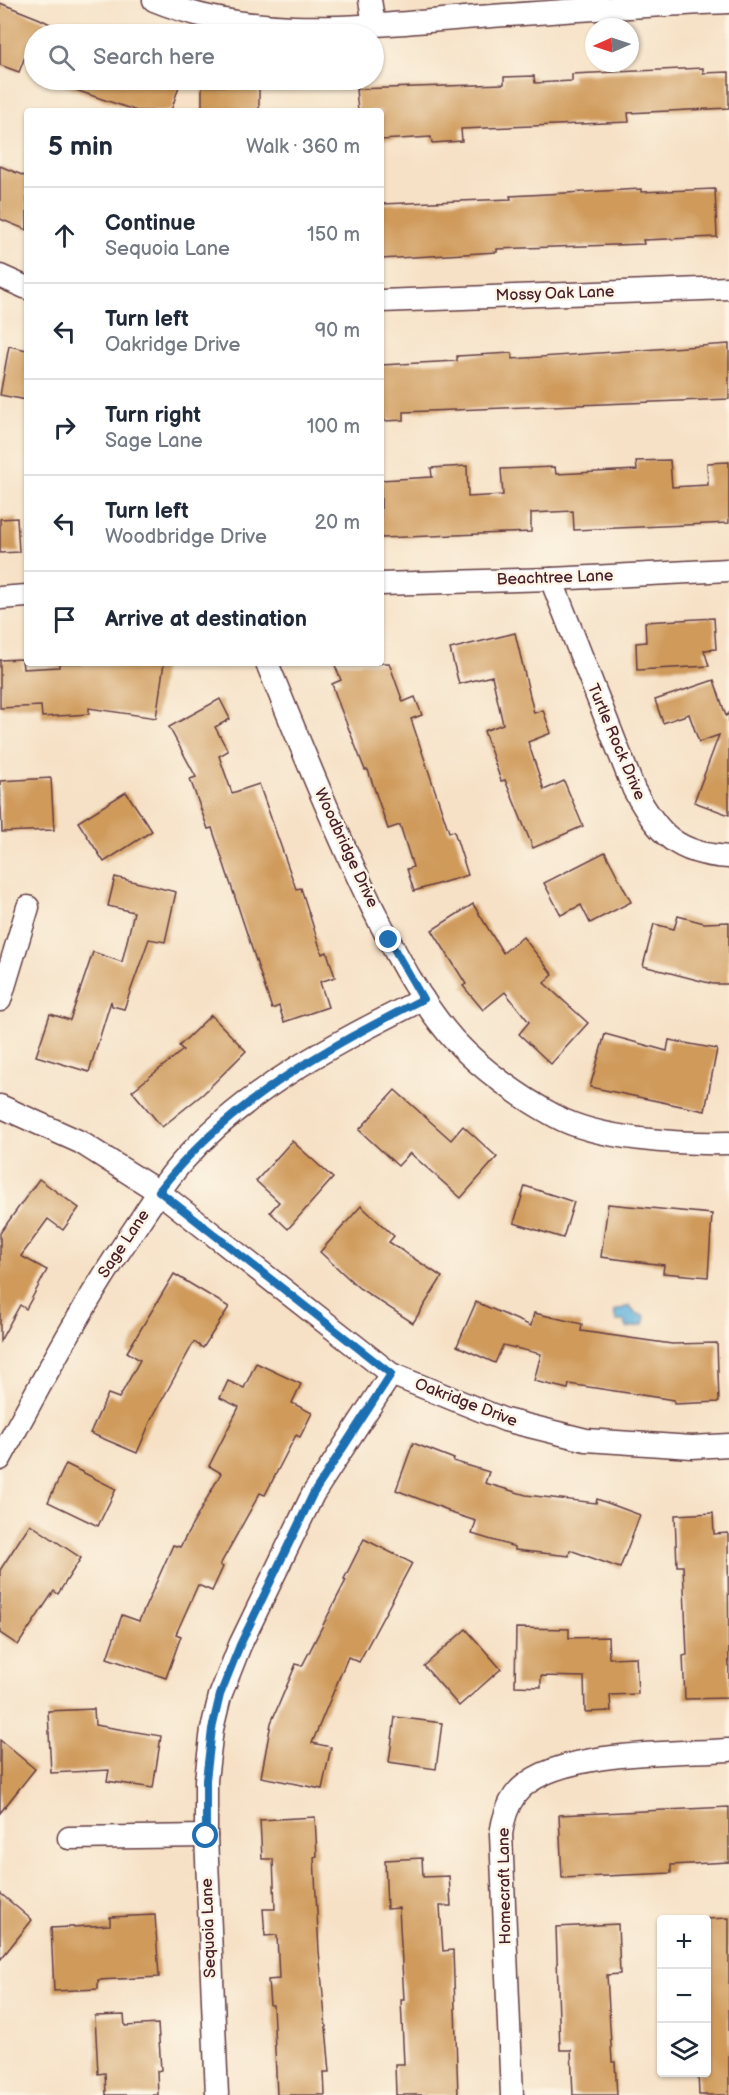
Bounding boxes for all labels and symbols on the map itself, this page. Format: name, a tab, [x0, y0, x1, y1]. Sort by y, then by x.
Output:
north arrow	[585, 18, 639, 72]
street label: Mossy Oak Lane	[495, 282, 615, 306]
street label: Beachtree Lane	[496, 566, 614, 590]
street label: Turtle Rock Drive	[583, 681, 649, 803]
street label: Woodbridge Drive	[310, 785, 382, 911]
route end	[375, 926, 401, 952]
street label: Sage Lane	[94, 1206, 154, 1282]
street label: Oakridge Drive	[412, 1375, 520, 1431]
route start	[192, 1822, 218, 1848]
street label: Homecraft Lane	[494, 1827, 516, 1945]
street label: Sequoia Lane	[198, 1877, 220, 1978]

